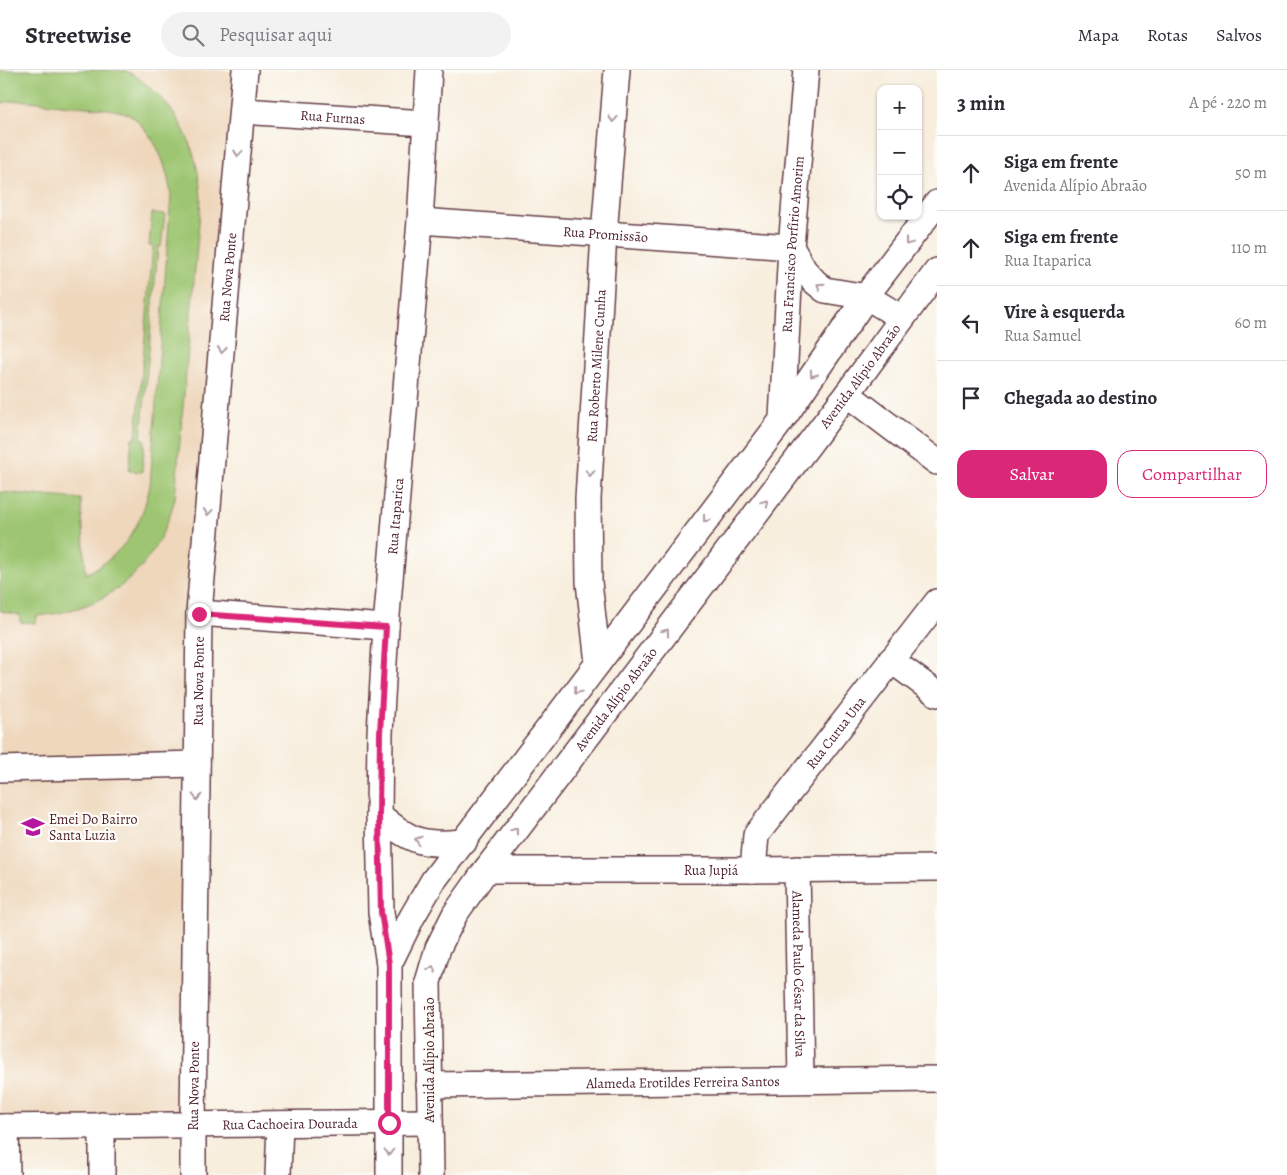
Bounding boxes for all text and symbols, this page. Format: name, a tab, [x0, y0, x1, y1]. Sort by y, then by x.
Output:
search box	[161, 12, 511, 57]
text: Streetwise	[25, 19, 131, 51]
icon: search	[179, 21, 207, 49]
text: Pesquisar aqui	[219, 22, 332, 48]
text: Mapa	[1078, 23, 1119, 47]
text: Rotas	[1147, 23, 1188, 47]
text: Salvos	[1216, 23, 1262, 47]
map controls	[877, 85, 922, 220]
button: +	[877, 85, 922, 130]
text: 3 min	[957, 89, 1005, 117]
text: A pé · 220 m	[1189, 92, 1267, 114]
street label: Rua Furnas	[300, 106, 366, 129]
one-way arrow	[608, 115, 619, 123]
button: −	[877, 130, 922, 175]
text: Siga em frente	[1004, 149, 1118, 175]
one-way arrow	[233, 150, 244, 158]
street label: Rua Francisco Porfírio Amorim	[778, 155, 809, 333]
icon: ahead	[957, 159, 985, 187]
text: 50 m	[1235, 162, 1267, 184]
button: locate	[877, 175, 922, 220]
text: Avenida Alípio Abraão	[1004, 175, 1147, 197]
street label: Rua Promissão	[562, 222, 649, 247]
text: Siga em frente	[1004, 224, 1118, 250]
street label: Rua Nova Ponte	[215, 232, 241, 323]
icon: ahead	[957, 234, 985, 262]
one-way arrow	[905, 236, 913, 245]
text: 110 m	[1231, 237, 1267, 259]
text: Rua Itaparica	[1004, 250, 1092, 272]
one-way arrow	[817, 282, 826, 292]
street label: Rua Roberto Milene Cunha	[582, 288, 611, 443]
text: Vire à esquerda	[1004, 299, 1125, 325]
icon: left	[957, 309, 985, 337]
text: 60 m	[1235, 312, 1267, 334]
street label: Avenida Alípio Abraão	[815, 320, 905, 433]
text: Rua Samuel	[1004, 325, 1081, 347]
one-way arrow	[216, 347, 227, 355]
one-way arrow	[810, 369, 819, 378]
icon: arrive	[957, 384, 985, 412]
text: Chegada ao destino	[1004, 385, 1157, 411]
button: Salvar	[957, 450, 1107, 498]
button: Compartilhar	[1117, 450, 1267, 498]
one-way arrow	[584, 469, 595, 477]
street label: Rua Itaparica	[383, 477, 408, 555]
one-way arrow	[759, 500, 767, 509]
one-way arrow	[203, 508, 214, 516]
one-way arrow	[704, 513, 712, 522]
route end	[188, 603, 211, 626]
one-way arrow	[661, 629, 669, 638]
street label: Rua Nova Ponte	[189, 636, 209, 726]
street label: Avenida Alípio Abraão	[570, 644, 662, 756]
one-way arrow	[574, 685, 582, 694]
street label: Rua Curua Una	[802, 692, 871, 773]
one-way arrow	[192, 794, 202, 801]
place label: Emei Do Bairro Santa Luzia	[49, 810, 137, 845]
school or university icon: Emei Do Bairro Santa Luzia	[20, 814, 46, 840]
one-way arrow	[509, 827, 518, 837]
one-way arrow	[414, 836, 423, 846]
street label: Rua Jupiá	[684, 861, 739, 880]
street label: Alameda Paulo César da Silva	[787, 890, 810, 1058]
one-way arrow	[426, 966, 436, 974]
street label: Avenida Alípio Abraão	[420, 997, 439, 1124]
street label: Rua Nova Ponte	[184, 1041, 204, 1131]
street label: Alameda Erotildes Ferreira Santos	[585, 1072, 780, 1093]
route start	[378, 1112, 401, 1135]
street label: Rua Cachoeira Dourada	[222, 1114, 358, 1134]
one-way arrow	[384, 1149, 394, 1157]

